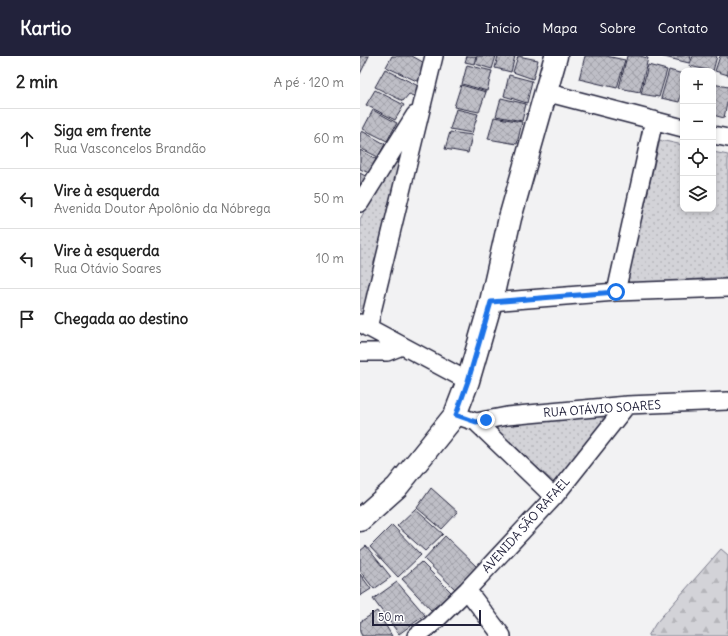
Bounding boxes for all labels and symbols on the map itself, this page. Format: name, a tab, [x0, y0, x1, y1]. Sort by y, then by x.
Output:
route start	[607, 283, 625, 301]
street label: RUA OTÁVIO SOARES	[543, 397, 662, 420]
route end	[477, 411, 495, 429]
street label: AVENIDA SÃO RAFAEL	[479, 473, 573, 576]
scale bar	[372, 608, 481, 627]

